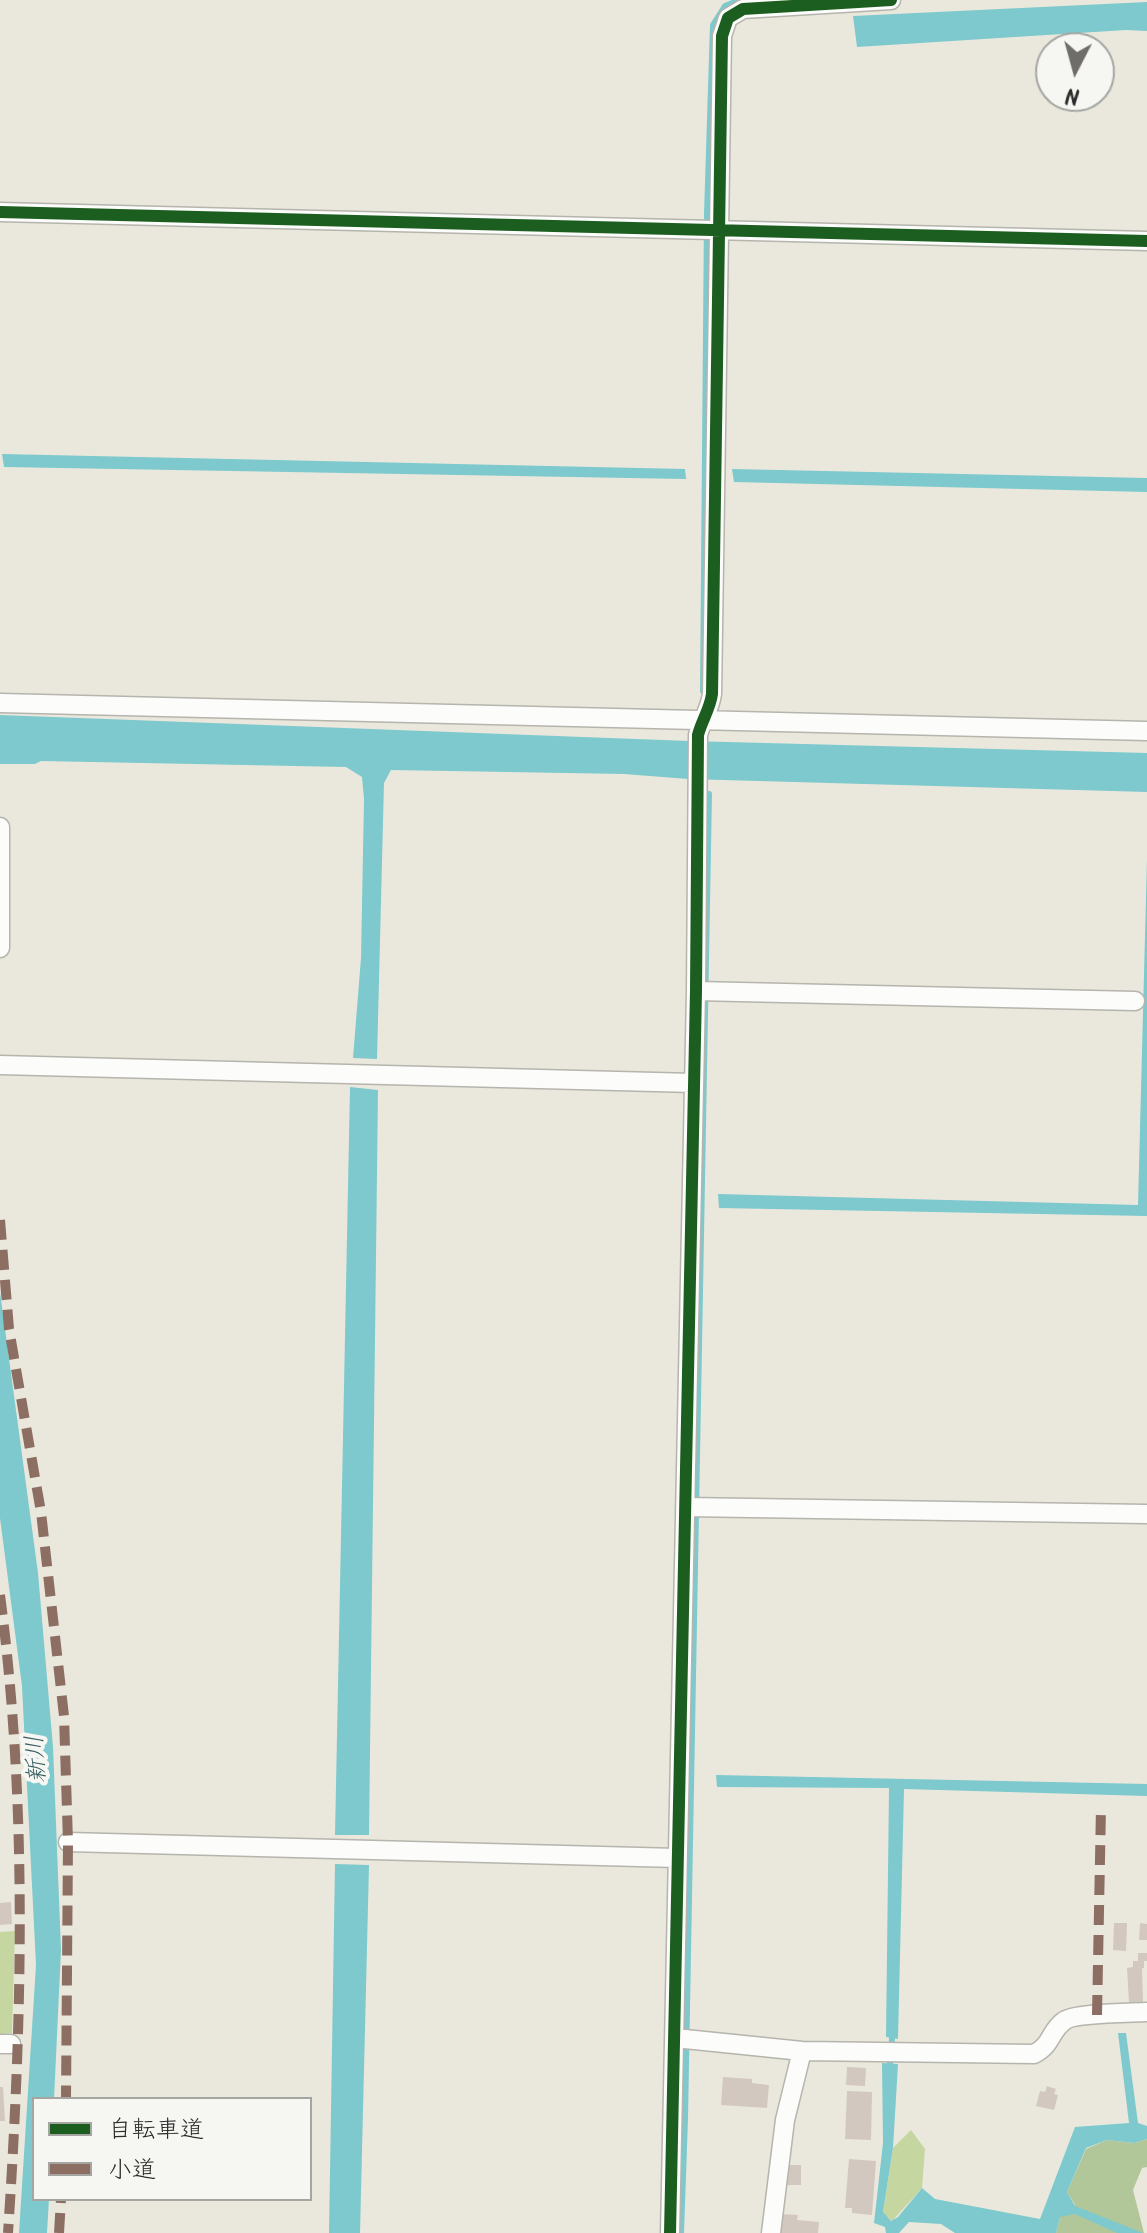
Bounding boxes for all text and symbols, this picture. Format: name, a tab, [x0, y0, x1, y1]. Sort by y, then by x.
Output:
north arrow	[1035, 32, 1115, 112]
text: N	[1064, 76, 1081, 113]
water label: 新川	[23, 1734, 55, 1784]
legend	[32, 2097, 312, 2201]
text: 自転車道	[108, 2111, 204, 2150]
text: 小道	[108, 2151, 156, 2190]

